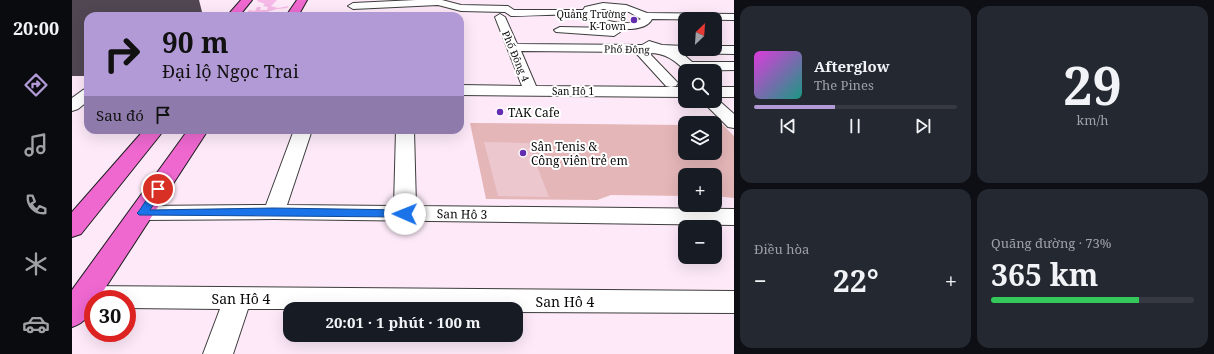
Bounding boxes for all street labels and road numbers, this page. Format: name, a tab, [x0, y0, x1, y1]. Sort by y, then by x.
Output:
street label: Phố Đông 4	[499, 28, 533, 84]
street label: Phố Đông	[604, 42, 651, 56]
street label: San Hô 1	[552, 84, 594, 98]
street label: San Hô 3	[437, 205, 488, 223]
street label: San Hô 4	[212, 289, 271, 308]
street label: San Hô 4	[536, 292, 595, 311]

